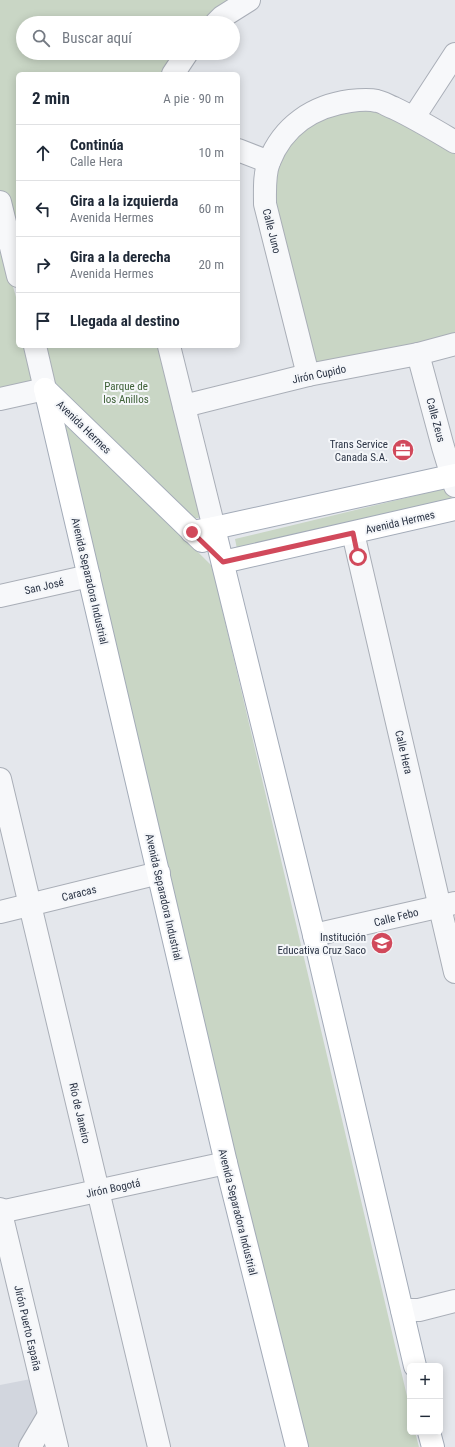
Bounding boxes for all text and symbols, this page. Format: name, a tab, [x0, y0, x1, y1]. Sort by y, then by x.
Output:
search box	[16, 16, 240, 60]
icon: search	[30, 27, 52, 49]
text: Buscar aquí	[62, 29, 132, 47]
text: 2 min	[32, 88, 70, 108]
text: A pie · 90 m	[163, 91, 224, 106]
text: Continúa	[70, 136, 124, 154]
icon: ahead	[32, 142, 54, 164]
text: 10 m	[198, 145, 224, 160]
text: Calle Hera	[70, 154, 123, 169]
text: Gira a la izquierda	[70, 192, 178, 210]
icon: left	[32, 198, 54, 220]
text: 60 m	[198, 201, 224, 216]
street label: Calle Juno	[260, 207, 283, 255]
text: Avenida Hermes	[70, 210, 154, 225]
text: Gira a la derecha	[70, 248, 171, 266]
icon: right	[32, 254, 54, 276]
text: 20 m	[198, 257, 224, 272]
text: Avenida Hermes	[70, 266, 154, 281]
icon: arrive	[32, 310, 54, 332]
text: Llegada al destino	[70, 312, 180, 330]
street label: Jirón Cupido	[291, 362, 348, 387]
park label: Parque de los Anillos	[103, 380, 149, 406]
street label: Calle Zeus	[423, 397, 448, 444]
street label: Avenida Hermes	[54, 398, 114, 457]
office icon: Trans Service Canada S.A.	[390, 437, 416, 463]
place label: Trans Service Canada S.A.	[330, 438, 388, 464]
street label: Avenida Hermes	[364, 508, 436, 537]
street label: Avenida Separadora Industrial	[69, 516, 110, 646]
route end	[183, 523, 201, 541]
route start	[349, 548, 367, 566]
street label: San José	[23, 576, 65, 597]
street label: Calle Hera	[392, 729, 415, 775]
street label: Avenida Separadora Industrial	[143, 832, 184, 962]
street label: Caracas	[60, 883, 98, 904]
street label: Calle Febo	[372, 906, 420, 929]
school or university icon: Institución Educativa Cruz Saco	[369, 930, 395, 956]
place label: Institución Educativa Cruz Saco	[277, 931, 366, 957]
street label: Río de Janeiro	[66, 1081, 93, 1145]
street label: Avenida Separadora Industrial	[216, 1148, 260, 1277]
street label: Jirón Bogotá	[85, 1176, 142, 1201]
street label: Jirón Puerto España	[11, 1284, 44, 1372]
map controls	[407, 1363, 443, 1435]
button: +	[407, 1363, 443, 1399]
button: −	[407, 1399, 443, 1435]

